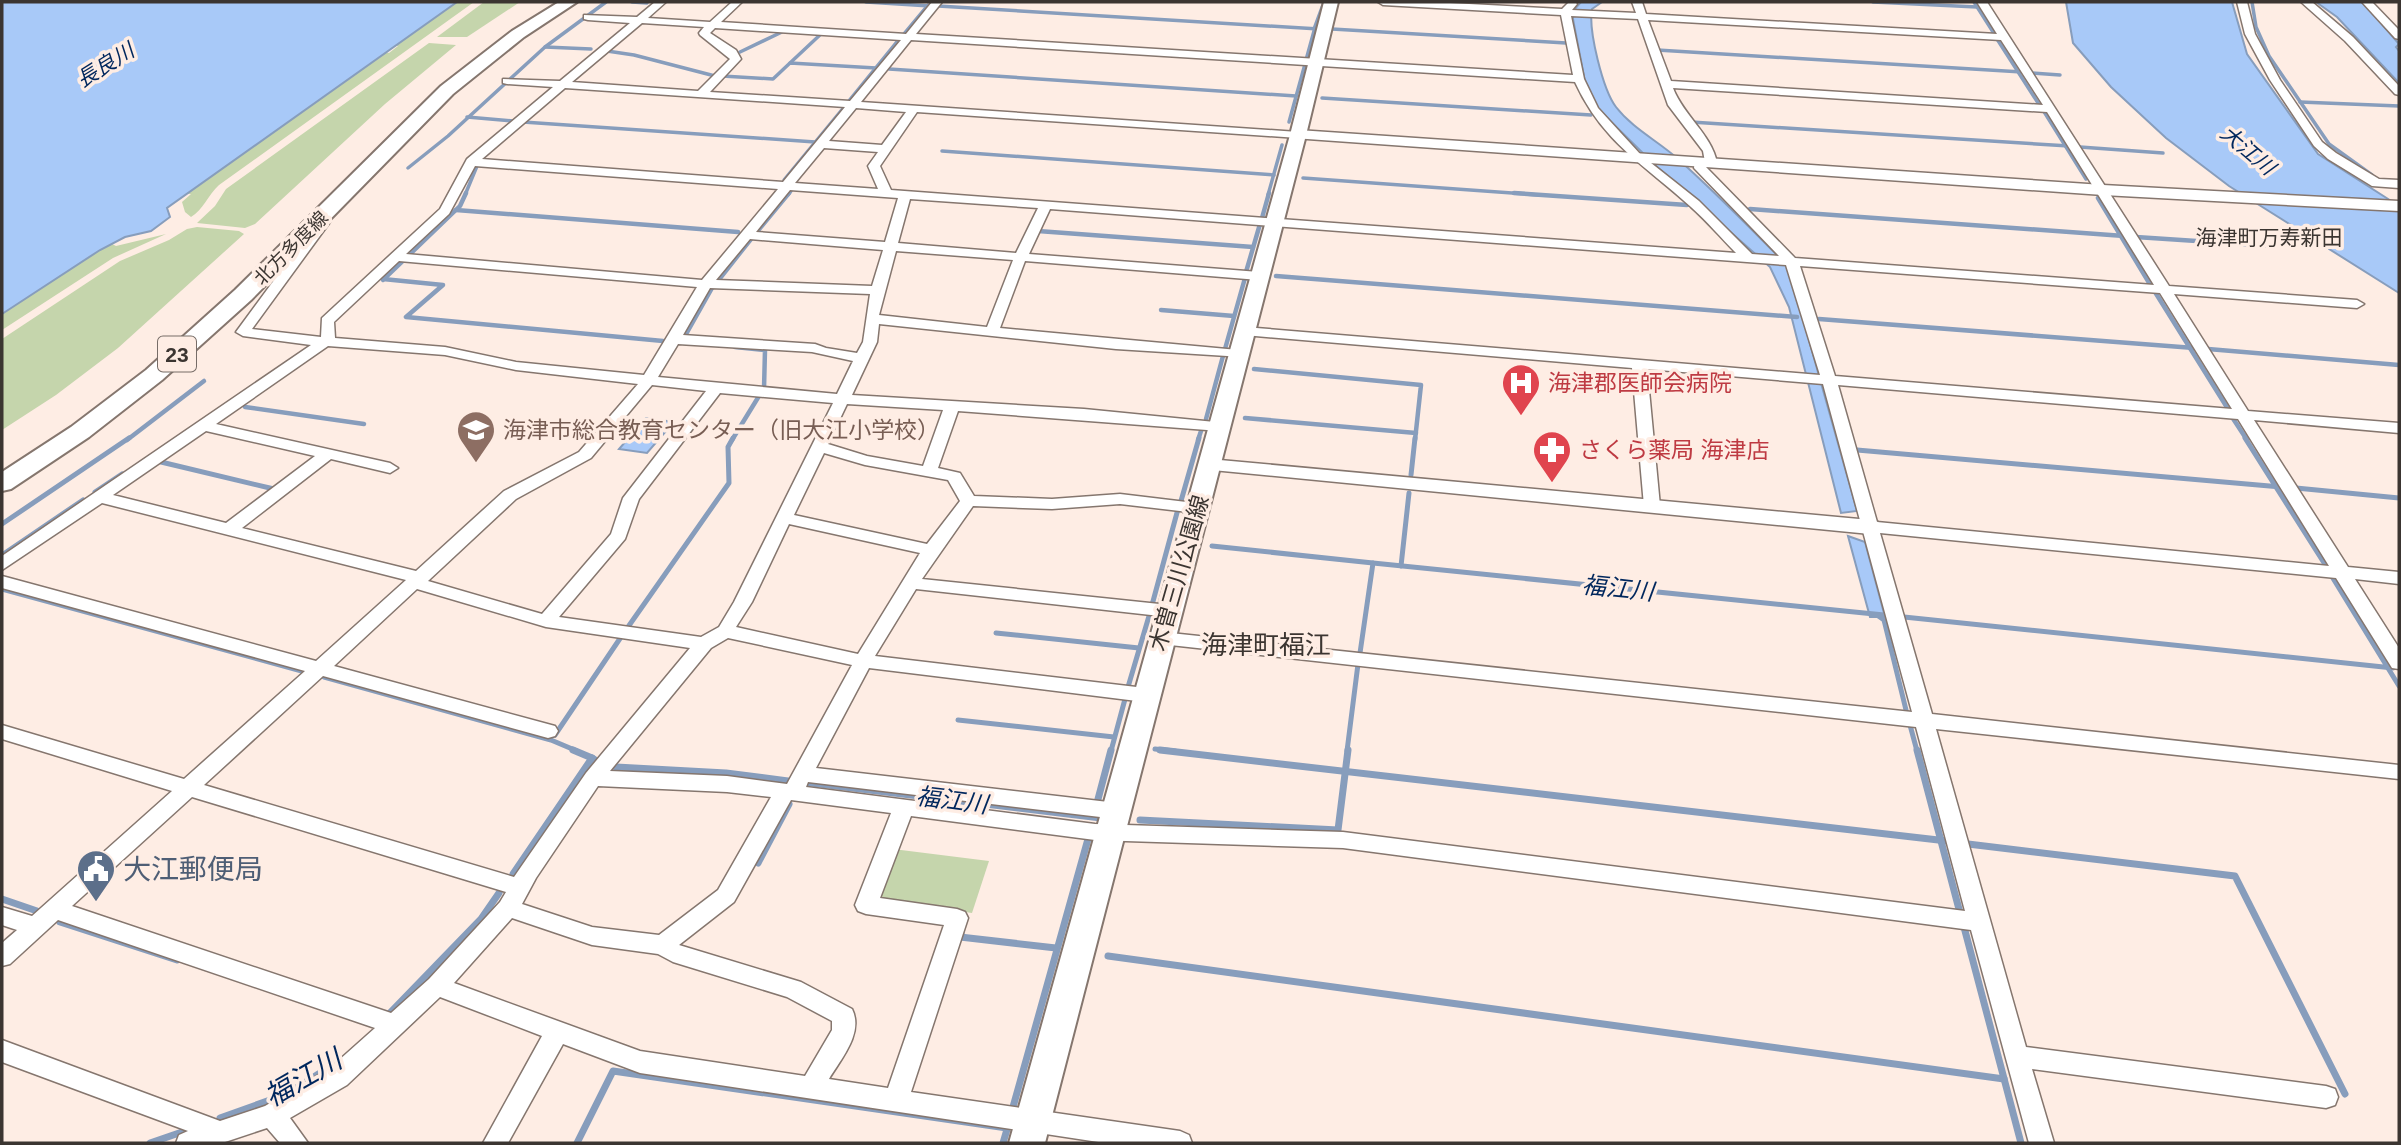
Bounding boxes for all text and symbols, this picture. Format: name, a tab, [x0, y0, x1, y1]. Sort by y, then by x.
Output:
water label: 長良川	[72, 37, 140, 91]
water label: 大江川	[2216, 121, 2281, 180]
street label: 北方多度線	[250, 207, 332, 289]
district label: 海津町万寿新田	[2196, 226, 2343, 249]
road number: 23	[158, 336, 196, 372]
hospital icon: 海津郡医師会病院	[1500, 362, 1542, 417]
place label: 海津郡医師会病院	[1548, 370, 1732, 396]
school or university icon: 海津市総合教育センター（旧大江小学校）	[455, 409, 497, 464]
place label: 海津市総合教育センター（旧大江小学校）	[503, 417, 940, 443]
pharmacy icon: さくら薬局 海津店	[1531, 429, 1573, 484]
place label: さくら薬局 海津店	[1579, 437, 1769, 463]
street label: 木曽三川公園線	[1144, 492, 1214, 654]
water label: 福江川	[1581, 571, 1658, 606]
district label: 海津町福江	[1201, 630, 1331, 660]
water label: 福江川	[915, 782, 992, 818]
public building icon: 大江郵便局	[75, 848, 117, 903]
place label: 大江郵便局	[123, 854, 263, 885]
water label: 福江川	[259, 1042, 350, 1112]

